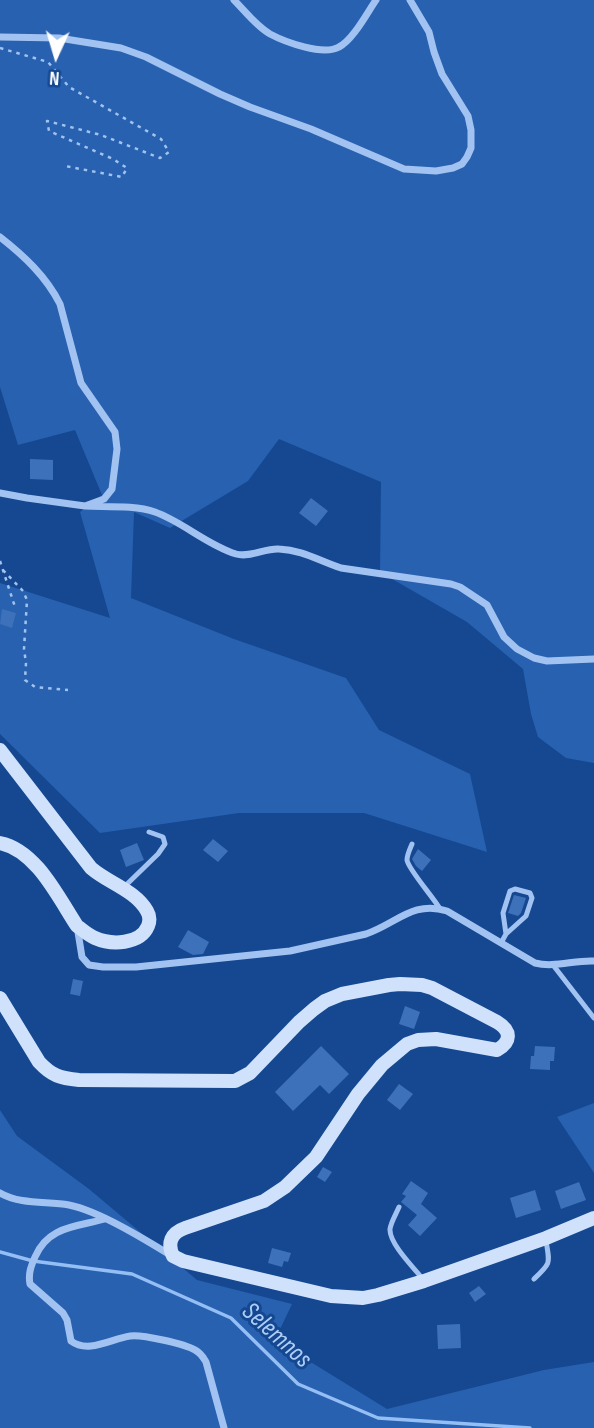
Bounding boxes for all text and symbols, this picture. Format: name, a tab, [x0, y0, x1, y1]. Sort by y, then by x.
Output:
north arrow	[21, 21, 91, 91]
text: N	[49, 66, 60, 89]
water label: Selemnos	[235, 1297, 317, 1375]

